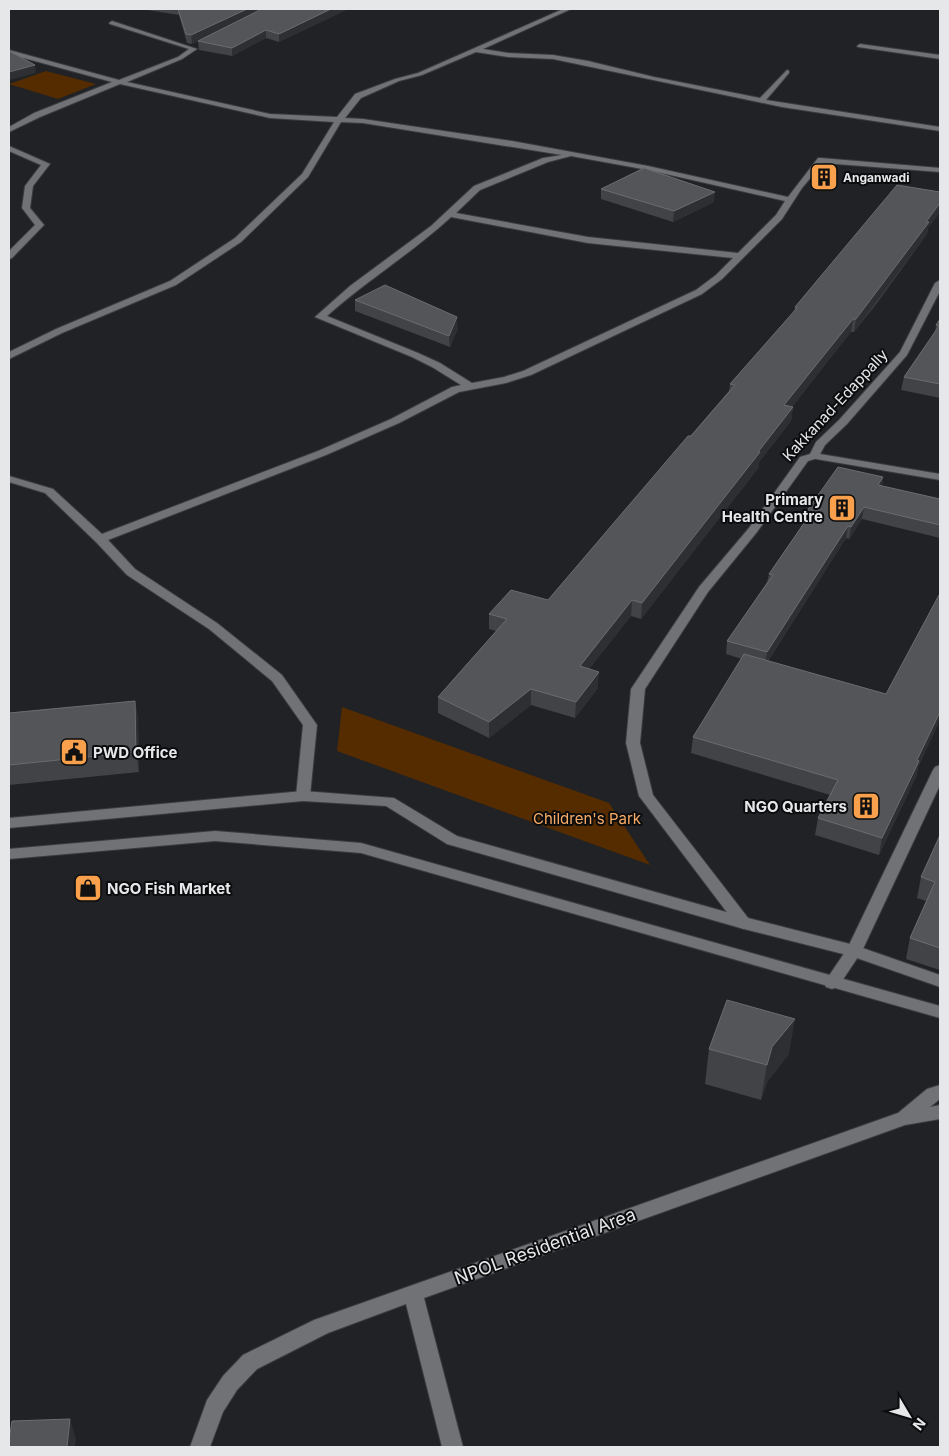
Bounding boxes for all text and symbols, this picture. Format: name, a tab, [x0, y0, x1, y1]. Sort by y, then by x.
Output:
building icon: Anganwadi	[809, 162, 839, 192]
place label: Anganwadi	[843, 170, 909, 185]
street label: Kakkanad-Edappally	[778, 345, 892, 465]
place label: Primary Health Centre	[722, 490, 823, 526]
building icon: Primary Health Centre	[827, 493, 857, 523]
public building icon: PWD Office	[59, 737, 89, 767]
place label: PWD Office	[93, 743, 178, 762]
building icon: NGO Quarters	[851, 791, 881, 821]
place label: NGO Quarters	[744, 797, 847, 816]
park label: Children's Park	[533, 809, 642, 828]
shop icon: NGO Fish Market	[73, 873, 103, 903]
place label: NGO Fish Market	[107, 879, 231, 898]
street label: NPOL Residential Area	[452, 1203, 638, 1289]
north arrow	[884, 1391, 934, 1441]
text: N	[910, 1415, 930, 1434]

